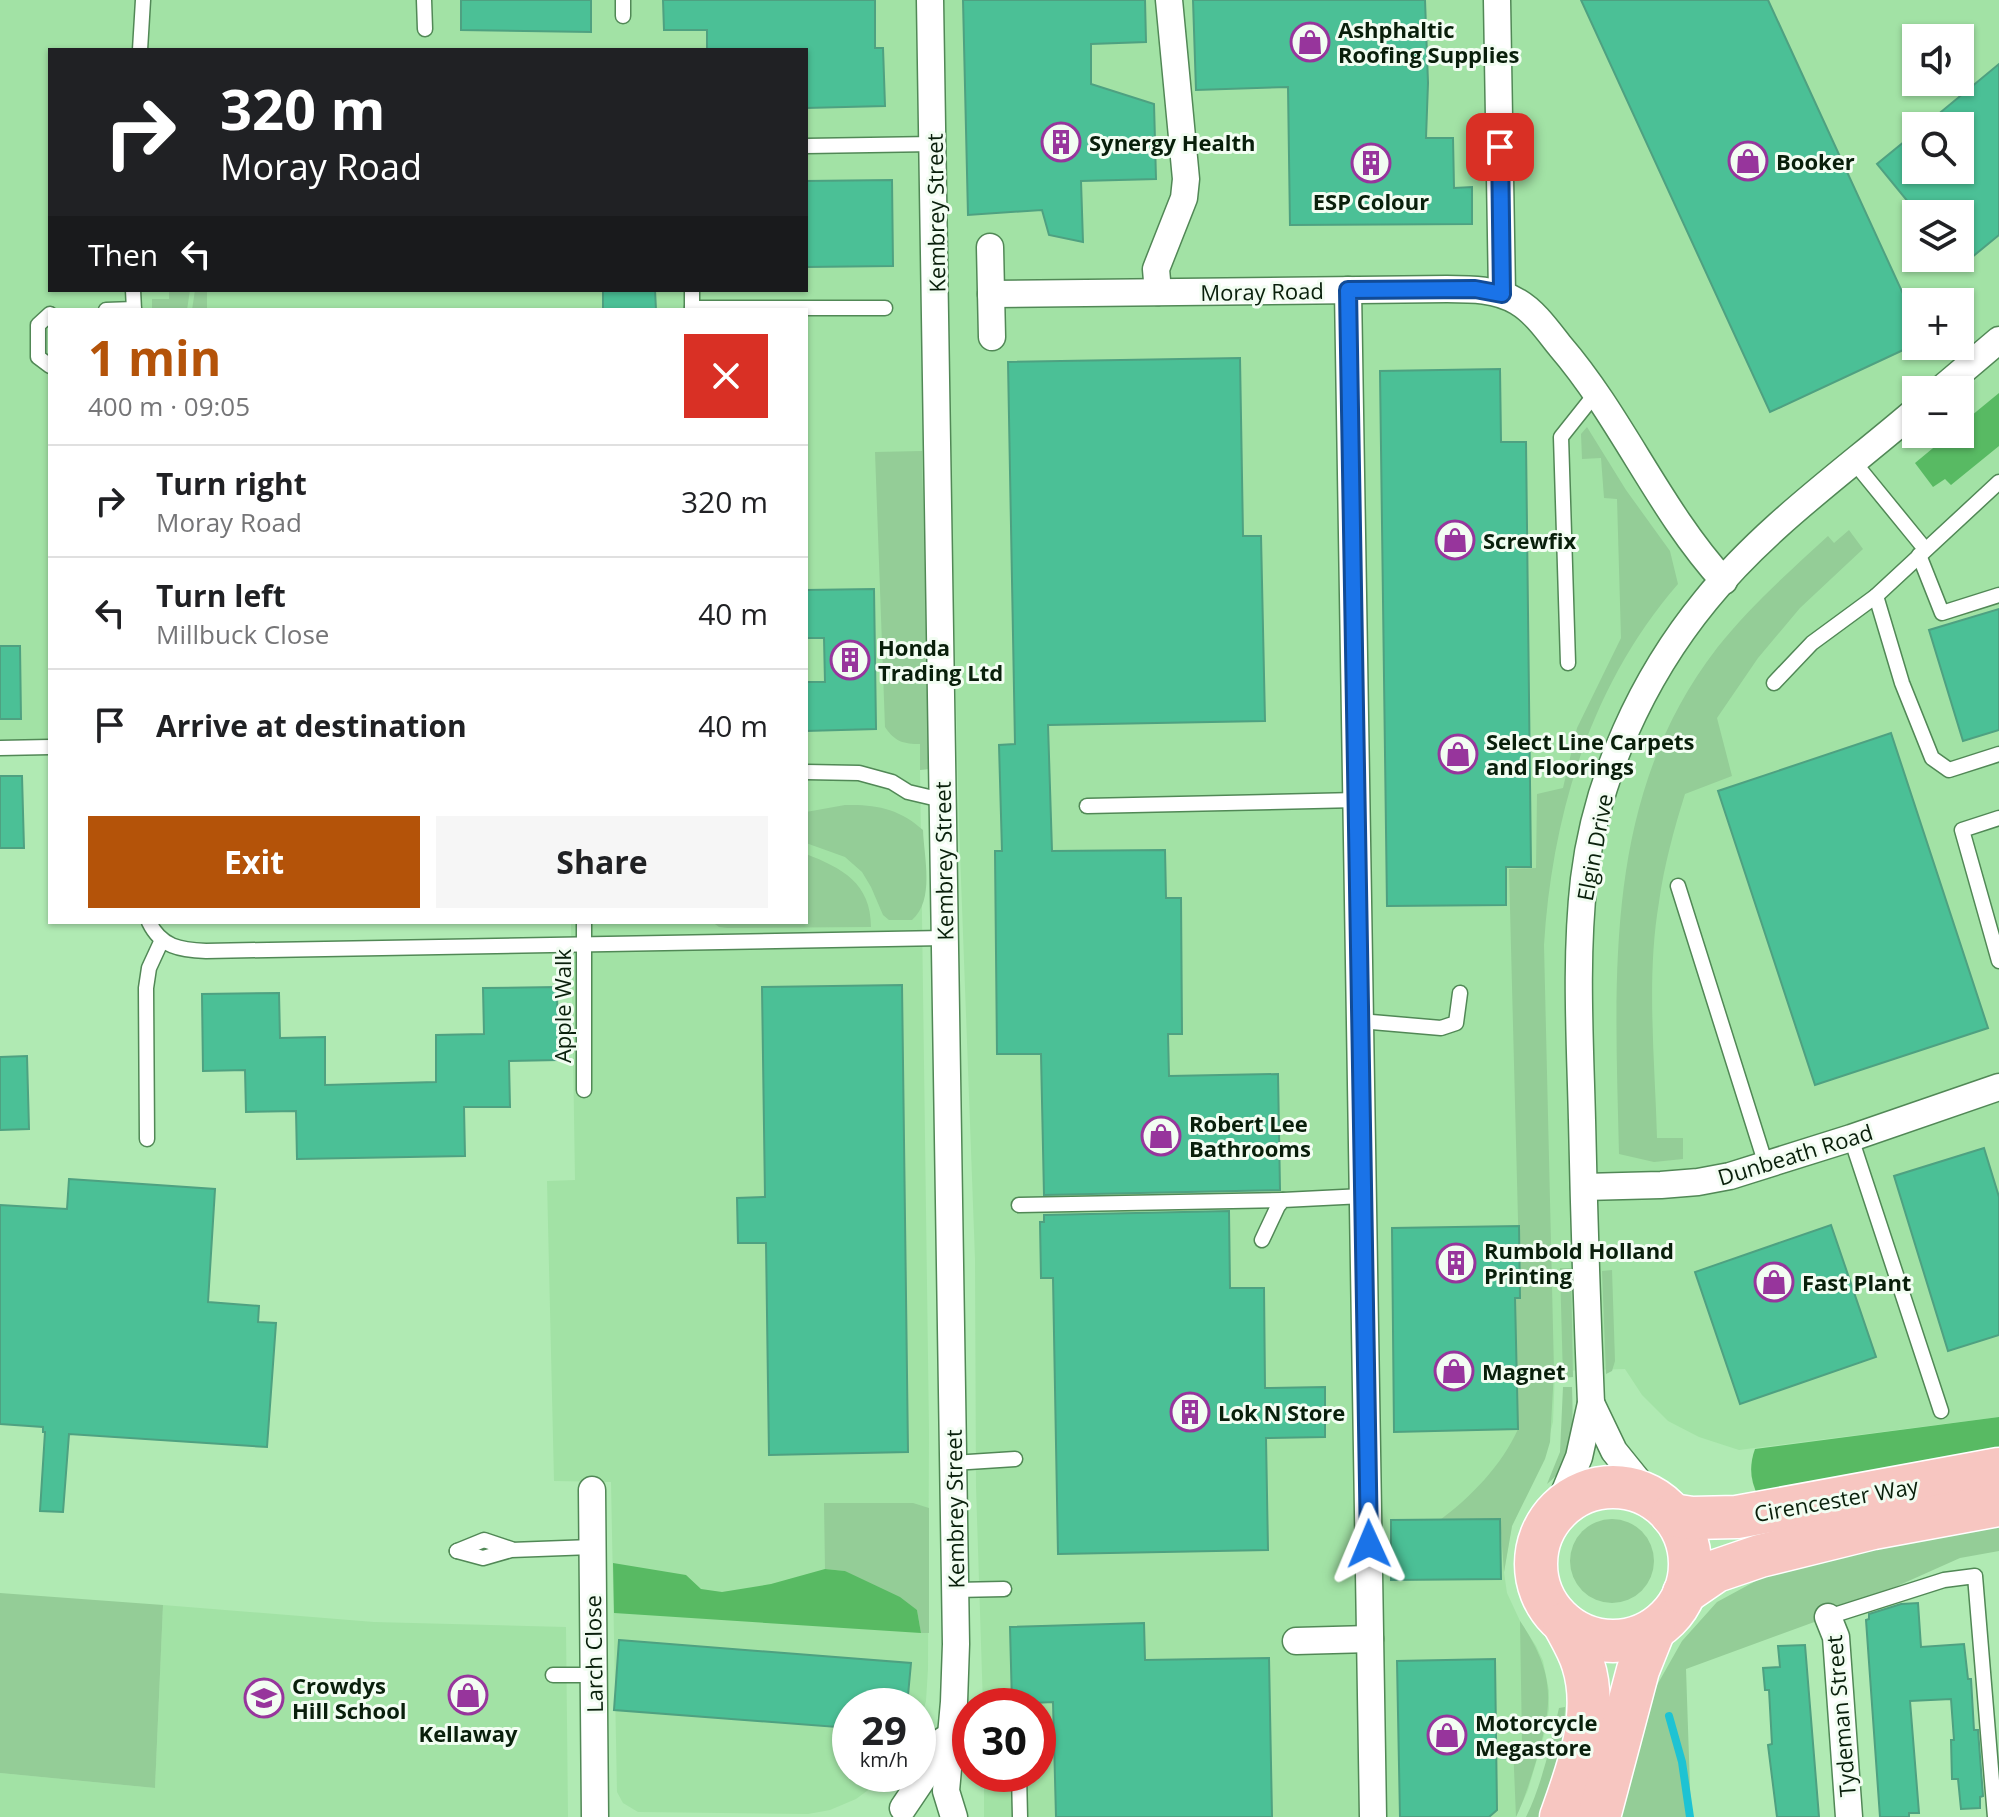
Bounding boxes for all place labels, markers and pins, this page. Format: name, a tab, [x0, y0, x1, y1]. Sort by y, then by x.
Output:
place label: Ashphaltic Roofing Supplies	[1338, 14, 1519, 69]
shop icon: Ashphaltic Roofing Supplies	[1289, 21, 1331, 63]
pin	[1466, 113, 1534, 181]
building icon: Synergy Health	[1040, 121, 1082, 163]
place label: Synergy Health	[1089, 127, 1256, 157]
shop icon: Booker	[1727, 140, 1769, 182]
building icon: ESP Colour	[1350, 142, 1392, 184]
place label: Booker	[1776, 146, 1855, 176]
place label: ESP Colour	[1313, 186, 1429, 216]
shop icon: Screwfix	[1434, 519, 1476, 561]
place label: Screwfix	[1483, 525, 1576, 555]
place label: Honda Trading Ltd	[878, 632, 1003, 687]
building icon: Honda Trading Ltd	[829, 639, 871, 681]
place label: Select Line Carpets and Floorings	[1486, 726, 1694, 781]
shop icon: Select Line Carpets and Floorings	[1437, 733, 1479, 775]
place label: Robert Lee Bathrooms	[1189, 1108, 1311, 1163]
shop icon: Robert Lee Bathrooms	[1140, 1115, 1182, 1157]
place label: Rumbold Holland Printing	[1484, 1235, 1674, 1290]
building icon: Rumbold Holland Printing	[1435, 1242, 1477, 1284]
shop icon: Fast Plant	[1753, 1261, 1795, 1303]
place label: Fast Plant	[1802, 1267, 1911, 1297]
shop icon: Magnet	[1433, 1350, 1475, 1392]
place label: Magnet	[1482, 1356, 1565, 1386]
building icon: Lok N Store	[1169, 1391, 1211, 1433]
place label: Lok N Store	[1218, 1397, 1345, 1427]
place label: Crowdys Hill School	[292, 1670, 407, 1725]
shop icon: Kellaway	[447, 1674, 489, 1716]
school or university icon: Crowdys Hill School	[243, 1677, 285, 1719]
place label: Motorcycle Megastore	[1475, 1707, 1597, 1762]
shop icon: Motorcycle Megastore	[1426, 1714, 1468, 1756]
place label: Kellaway	[419, 1718, 518, 1748]

